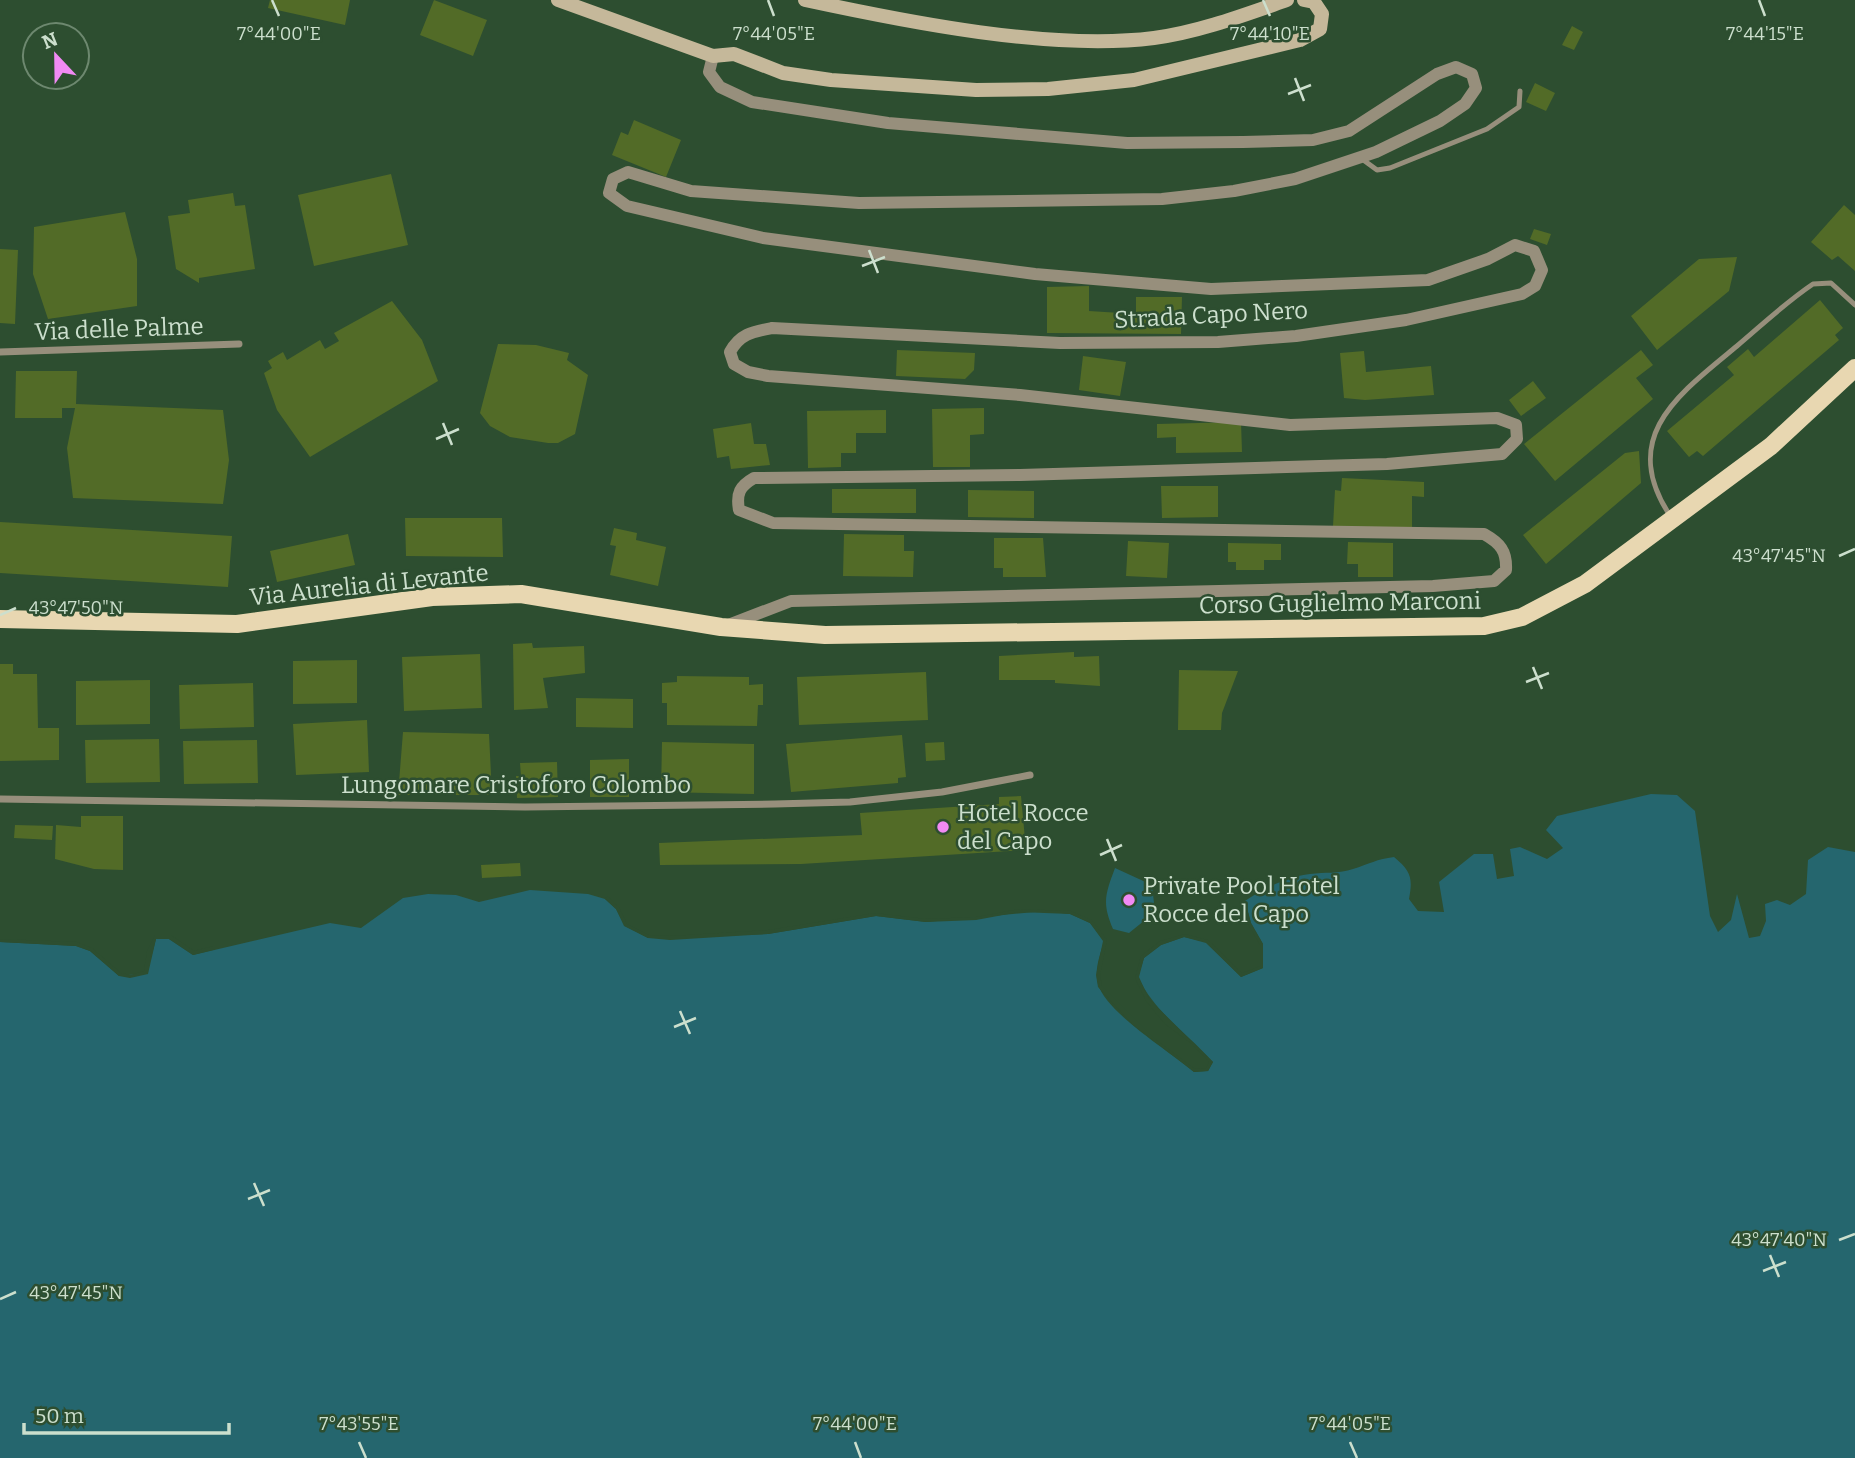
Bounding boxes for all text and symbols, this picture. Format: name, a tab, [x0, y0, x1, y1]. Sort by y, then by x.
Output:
north arrow	[21, 21, 91, 91]
text: 7°44'00"E	[237, 23, 321, 45]
text: 7°44'05"E	[733, 23, 815, 45]
text: 7°44'10"E	[1230, 23, 1310, 45]
text: 7°44'15"E	[1726, 23, 1804, 45]
text: N	[39, 27, 61, 54]
street label: Strada Capo Nero	[1113, 296, 1309, 334]
street label: Via delle Palme	[34, 312, 204, 346]
text: 43°47'45"N	[1732, 545, 1826, 567]
street label: Via Aurelia di Levante	[248, 559, 490, 611]
street label: Corso Guglielmo Marconi	[1199, 587, 1481, 619]
text: 43°47'50"N	[29, 597, 123, 619]
street label: Lungomare Cristoforo Colombo	[341, 771, 691, 799]
place label: Hotel Rocce del Capo	[957, 799, 1089, 855]
marker: Hotel Rocce del Capo	[935, 819, 951, 835]
place label: Private Pool Hotel Rocce del Capo	[1143, 872, 1340, 928]
marker: Private Pool Hotel Rocce del Capo	[1121, 892, 1137, 908]
text: 43°47'40"N	[1731, 1229, 1827, 1251]
text: 43°47'45"N	[29, 1282, 123, 1304]
scale bar	[24, 1392, 229, 1436]
text: 50 m	[35, 1403, 84, 1429]
text: 7°43'55"E	[319, 1413, 399, 1435]
text: 7°44'00"E	[813, 1413, 897, 1435]
text: 7°44'05"E	[1309, 1413, 1391, 1435]

